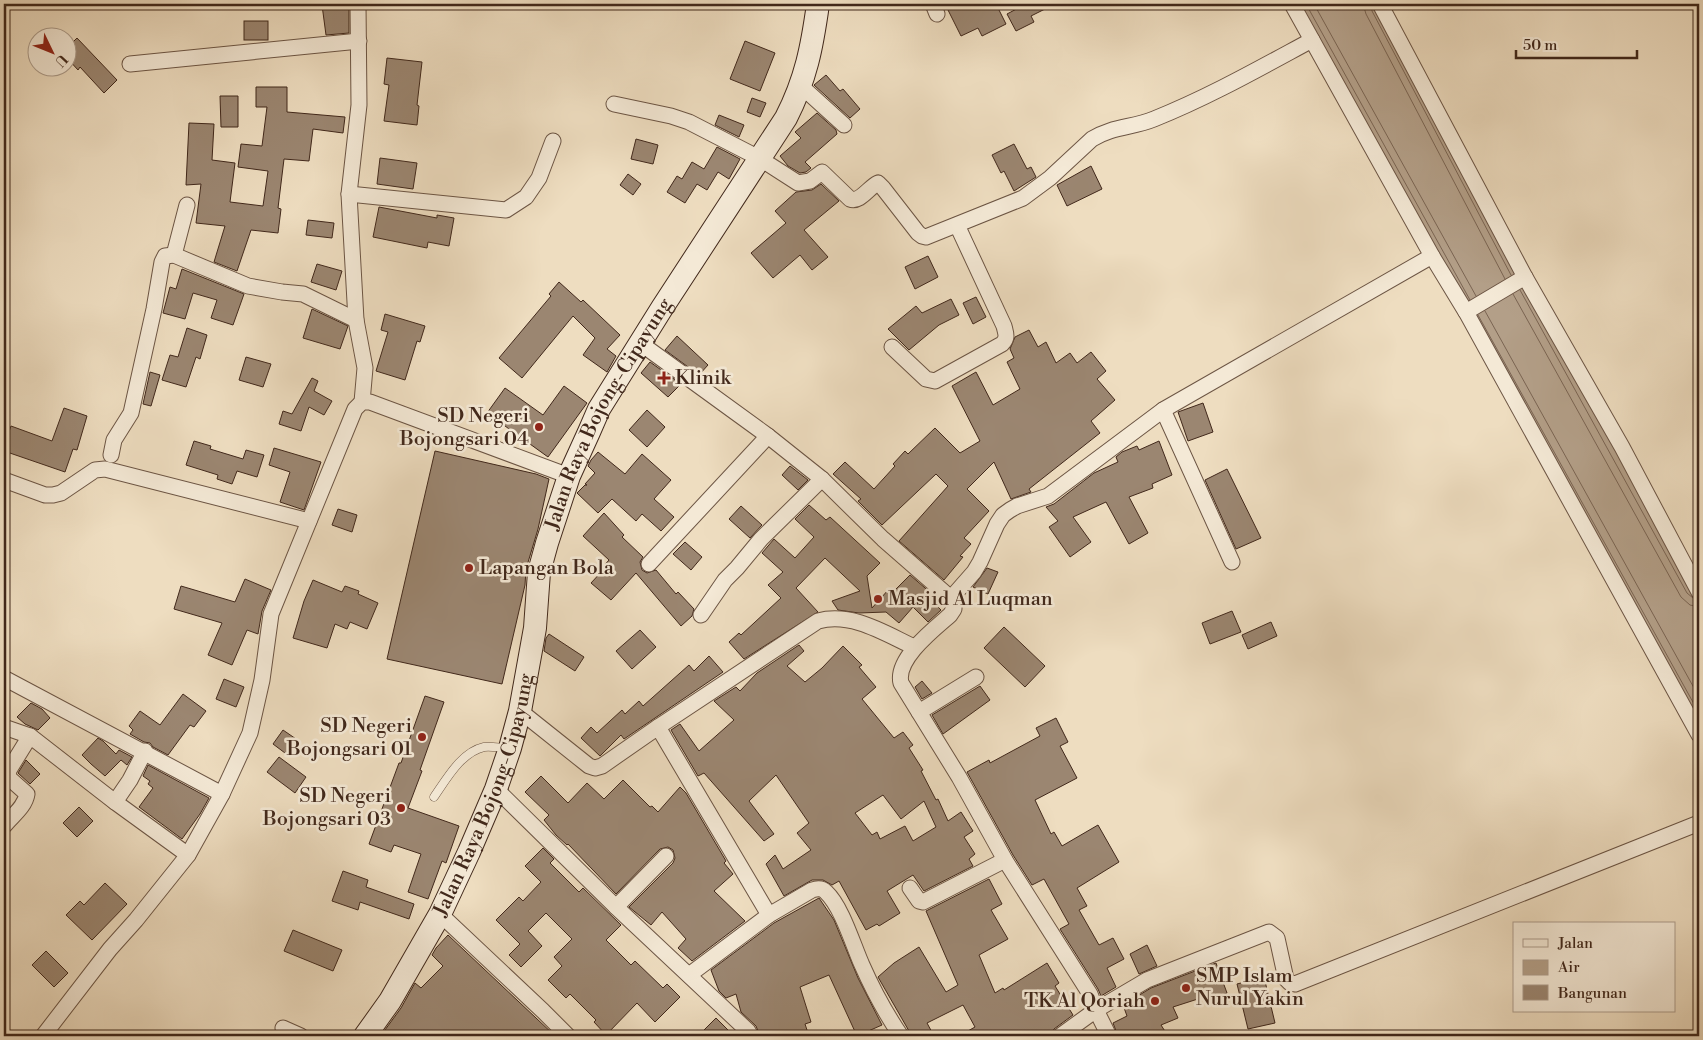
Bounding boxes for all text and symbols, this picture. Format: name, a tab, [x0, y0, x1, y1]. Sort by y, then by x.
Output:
north arrow	[28, 28, 78, 78]
scale bar	[1516, 28, 1637, 60]
text: 50 m	[1523, 36, 1557, 55]
text: U	[50, 50, 71, 70]
street label: Jalan Raya Bojong-Cipayung	[539, 293, 678, 534]
place label: Klinik	[675, 366, 733, 391]
marker: Klinik	[657, 371, 671, 385]
place label: SD Negeri Bojongsari 04	[399, 404, 529, 452]
marker: SD Negeri Bojongsari 04	[533, 421, 545, 433]
place label: Lapangan Bola	[479, 556, 615, 581]
marker: Lapangan Bola	[463, 562, 475, 574]
place label: Masjid Al Luqman	[888, 587, 1053, 612]
marker: Masjid Al Luqman	[872, 593, 884, 605]
street label: Jalan Raya Bojong-Cipayung	[428, 671, 539, 921]
place label: SD Negeri Bojongsari 01	[286, 714, 412, 762]
marker: SD Negeri Bojongsari 01	[416, 731, 428, 743]
place label: SD Negeri Bojongsari 03	[262, 784, 391, 832]
marker: SD Negeri Bojongsari 03	[395, 802, 407, 814]
legend	[1513, 922, 1676, 1012]
text: Jalan	[1557, 934, 1593, 953]
text: Air	[1557, 958, 1580, 977]
place label: SMP Islam Nurul Yakin	[1196, 964, 1304, 1012]
marker: SMP Islam Nurul Yakin	[1180, 982, 1192, 994]
text: Bangunan	[1557, 984, 1627, 1003]
place label: TK Al Qoriah	[1024, 989, 1145, 1014]
marker: TK Al Qoriah	[1149, 995, 1161, 1007]

